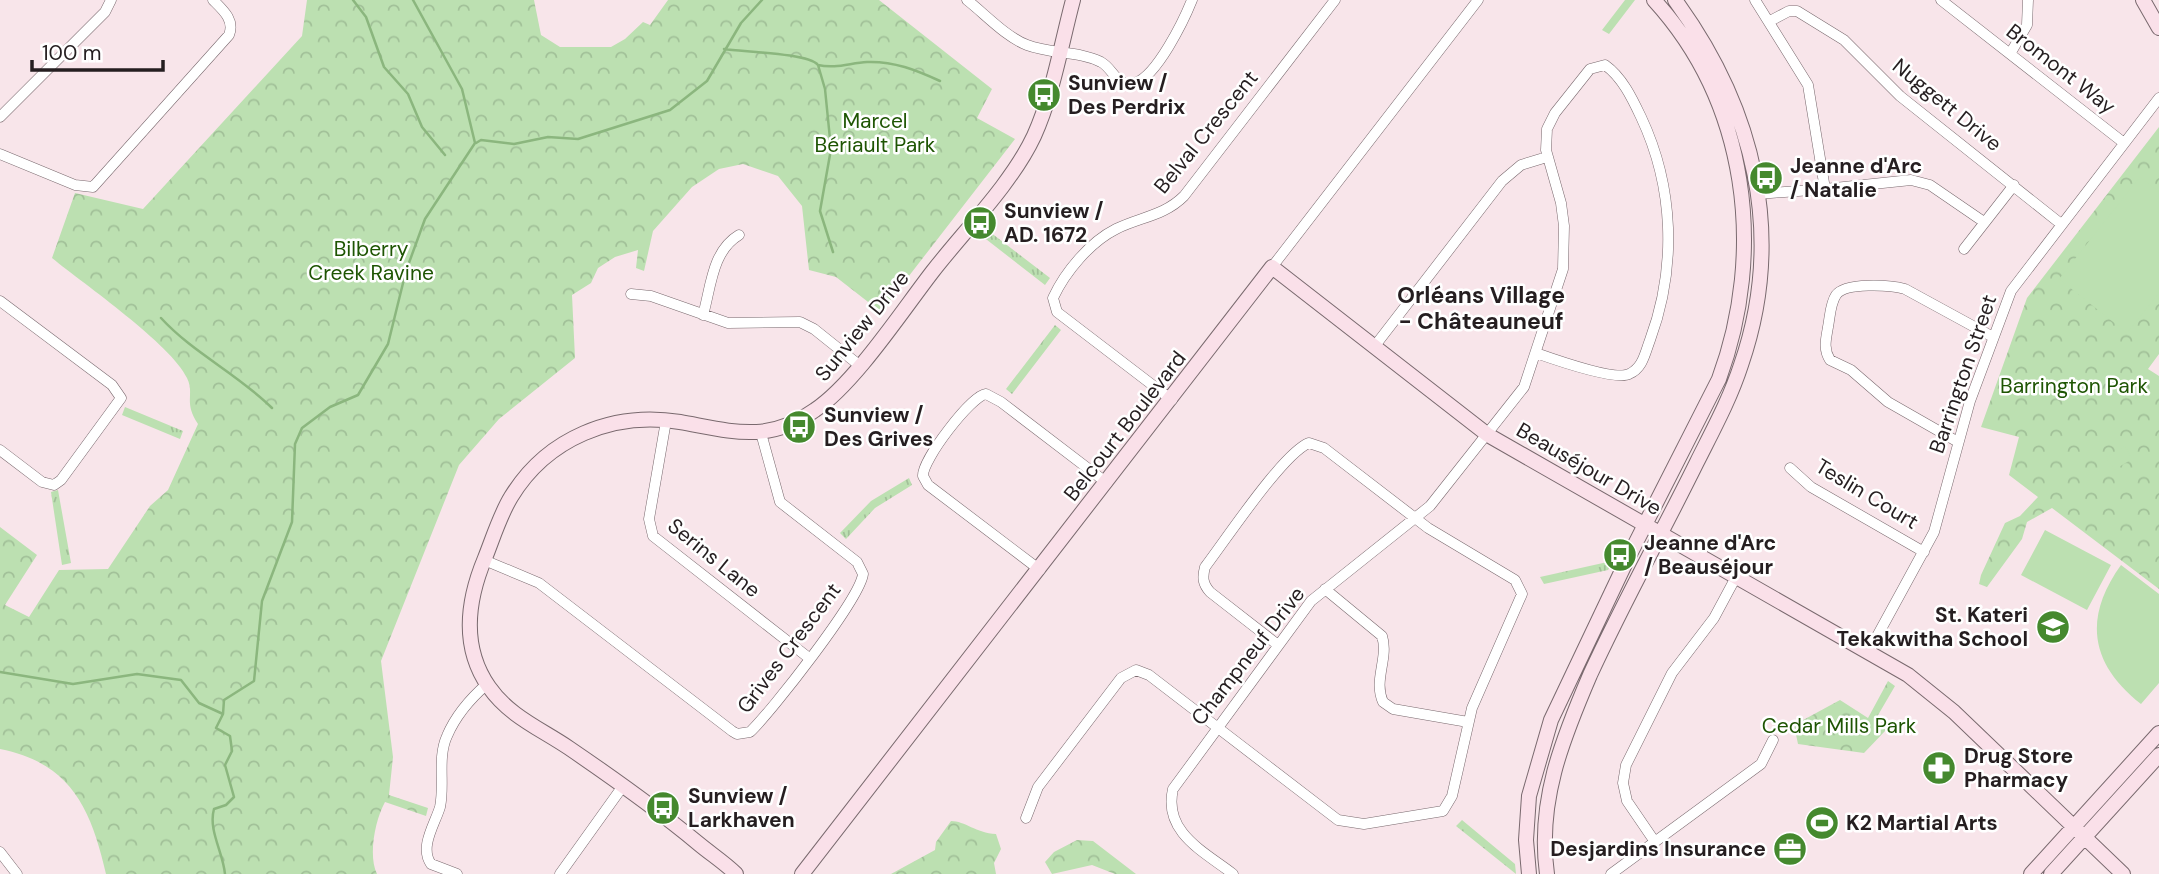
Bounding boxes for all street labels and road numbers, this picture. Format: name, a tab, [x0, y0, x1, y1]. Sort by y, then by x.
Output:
street label: Bromont Way	[2001, 17, 2122, 121]
street label: Nuggett Drive	[1887, 52, 2008, 158]
street label: Belval Crescent	[1148, 65, 1264, 199]
street label: Sunview Drive	[809, 265, 915, 387]
street label: Barrington Street	[1923, 291, 2003, 457]
street label: Belcourt Boulevard	[1058, 345, 1192, 507]
street label: Beauséjour Drive	[1511, 416, 1667, 522]
street label: Teslin Court	[1810, 452, 1924, 536]
street label: Serins Lane	[662, 512, 766, 604]
street label: Grives Crescent	[731, 577, 847, 719]
street label: Champneuf Drive	[1185, 581, 1311, 731]

